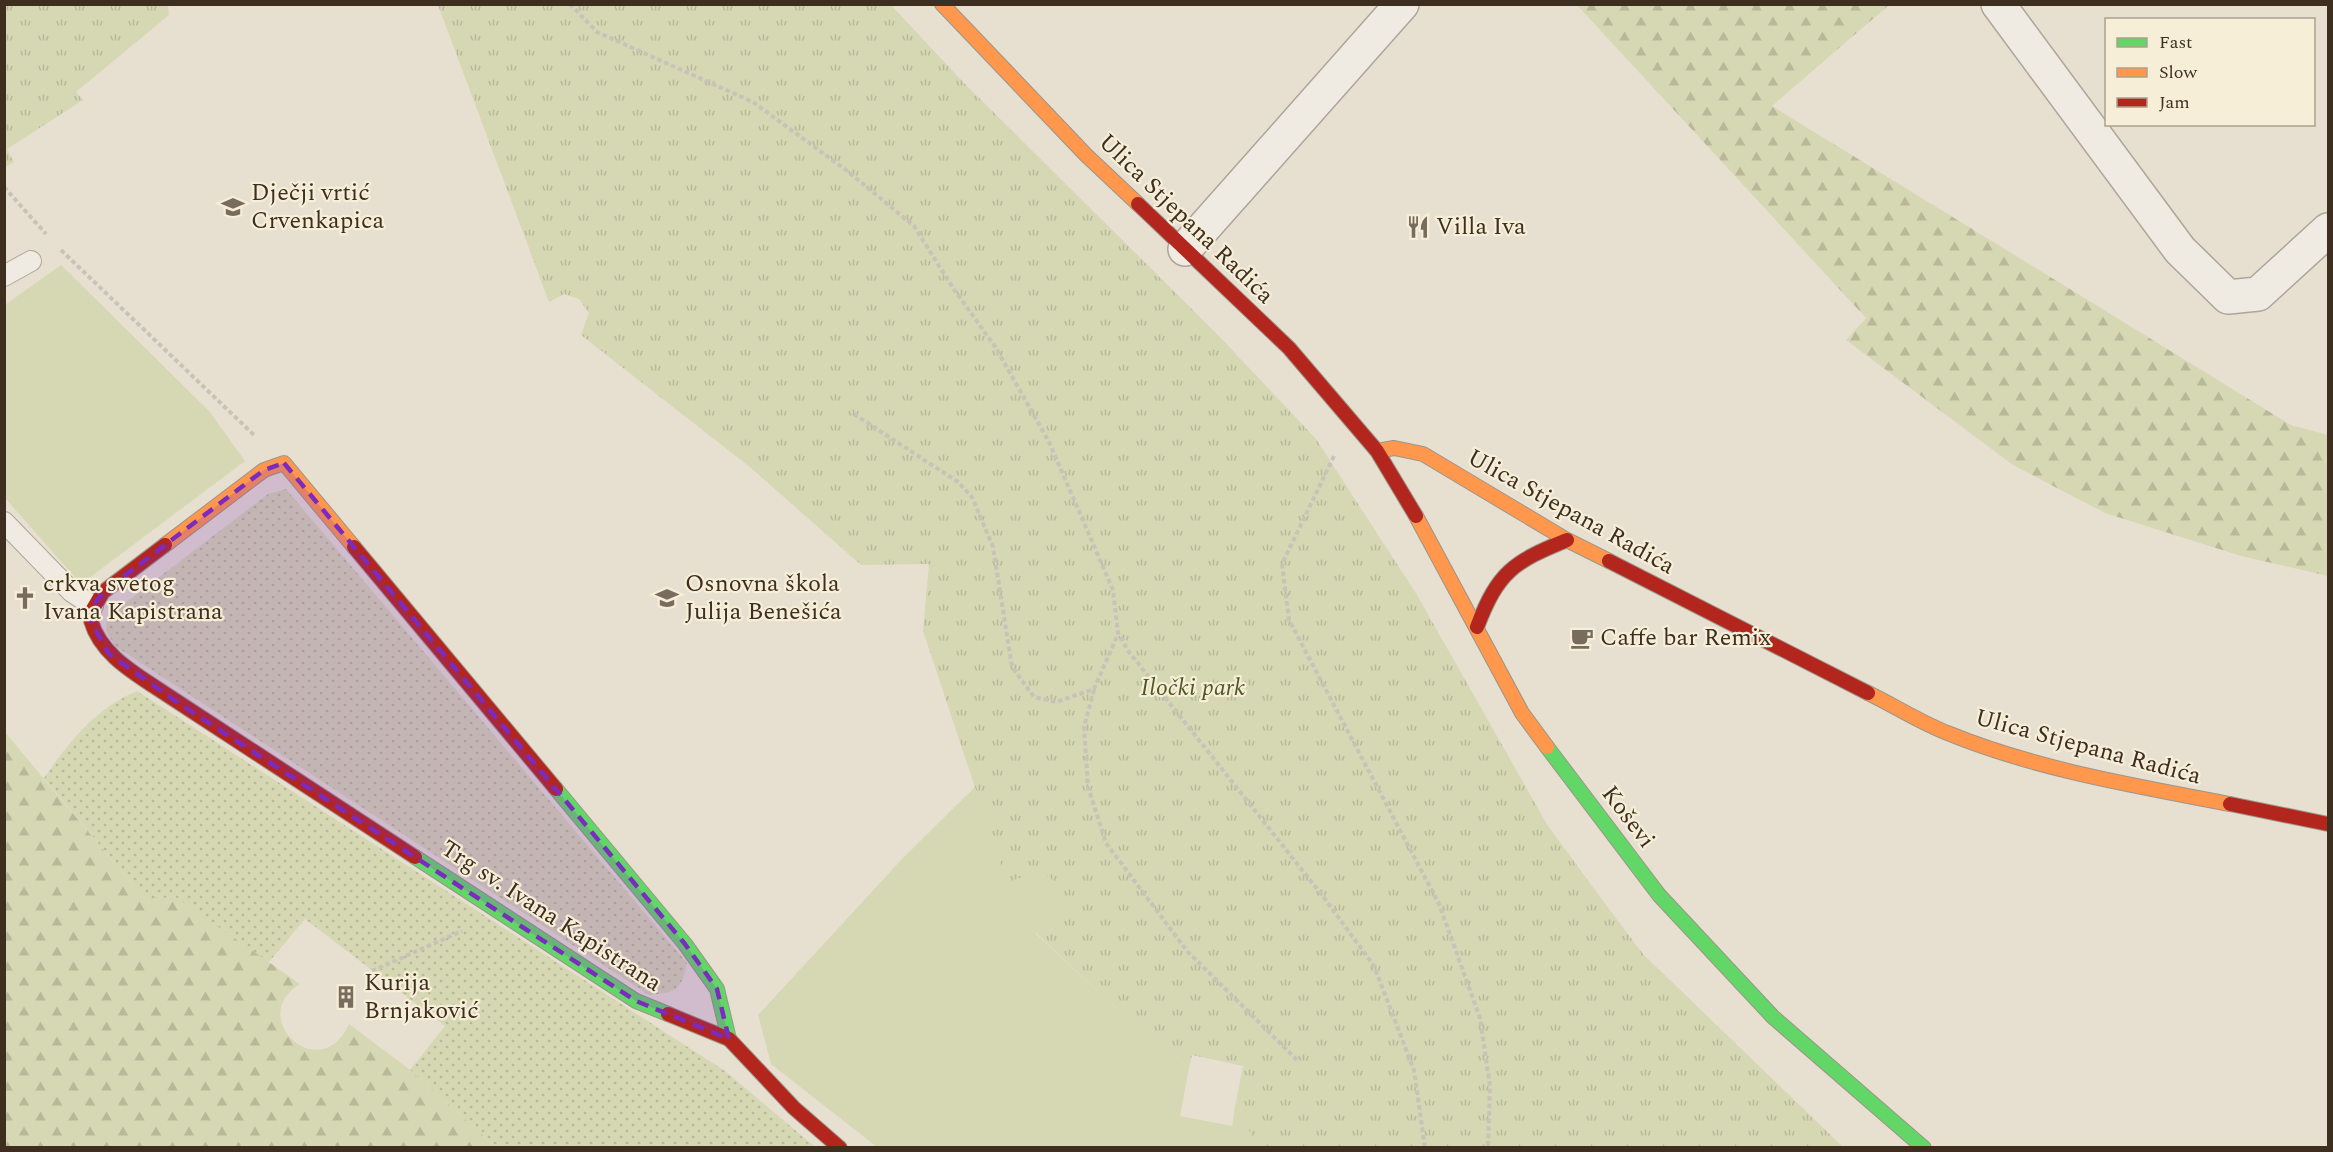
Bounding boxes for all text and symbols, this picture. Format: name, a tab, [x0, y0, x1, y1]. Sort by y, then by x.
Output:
legend	[2105, 18, 2315, 126]
text: Fast	[2159, 29, 2192, 56]
text: Slow	[2159, 59, 2198, 86]
text: Jam	[2159, 89, 2190, 116]
street label: Ulica Stjepana Radića	[1090, 125, 1282, 313]
place label: Dječji vrtić Crvenkapica	[251, 175, 384, 239]
school or university icon: Dječji vrtić Crvenkapica	[220, 194, 246, 220]
place label: Villa Iva	[1436, 209, 1526, 245]
restaurant icon: Villa Iva	[1405, 214, 1431, 240]
street label: Ulica Stjepana Radića	[1461, 440, 1682, 584]
place label: crkva svetog Ivana Kapistrana	[43, 566, 223, 630]
place label: Osnovna škola Julija Benešića	[685, 566, 842, 630]
church icon: crkva svetog Ivana Kapistrana	[12, 585, 38, 611]
school or university icon: Osnovna škola Julija Benešića	[654, 585, 680, 611]
place label: Caffe bar Remix	[1600, 620, 1771, 656]
cafe icon: Caffe bar Remix	[1569, 625, 1595, 651]
park label: Iločki park	[1141, 670, 1245, 706]
street label: Ulica Stjepana Radića	[1971, 700, 2205, 795]
street label: Koševi	[1592, 778, 1664, 856]
street label: Trg sv. Ivana Kapistrana	[433, 831, 669, 1001]
place label: Kurija Brnjaković	[364, 965, 479, 1029]
building icon: Kurija Brnjaković	[333, 984, 359, 1010]

